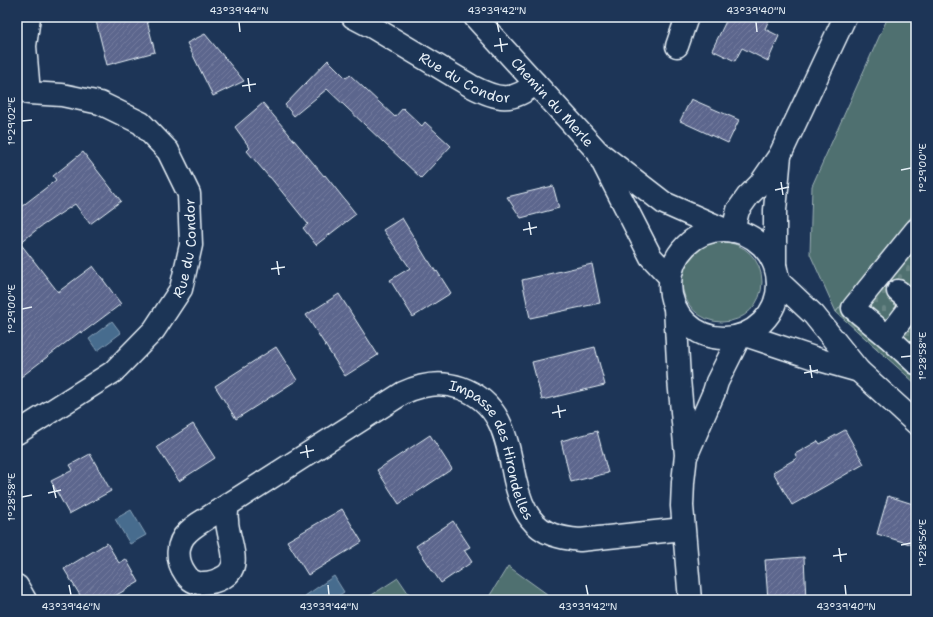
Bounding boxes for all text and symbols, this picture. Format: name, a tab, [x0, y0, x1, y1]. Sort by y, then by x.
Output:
text: 43°39'44"N	[209, 4, 269, 17]
text: 43°39'42"N	[468, 4, 526, 17]
text: 43°39'40"N	[726, 4, 786, 17]
street label: Rue du Condor	[416, 48, 511, 106]
street label: Chemin du Merle	[507, 54, 598, 151]
text: 1°29'02"E	[5, 97, 18, 145]
text: 1°29'00"E	[916, 143, 929, 193]
street label: Rue du Condor	[169, 198, 200, 301]
text: 1°29'00"E	[5, 284, 18, 334]
text: 1°28'58"E	[916, 332, 929, 380]
street label: Impasse des Hirondelles	[447, 376, 538, 524]
text: 1°28'58"E	[5, 473, 18, 521]
text: 1°28'56"E	[916, 519, 929, 567]
text: 43°39'46"N	[42, 600, 100, 613]
text: 43°39'44"N	[299, 600, 359, 613]
text: 43°39'42"N	[559, 600, 617, 613]
text: 43°39'40"N	[816, 600, 876, 613]

